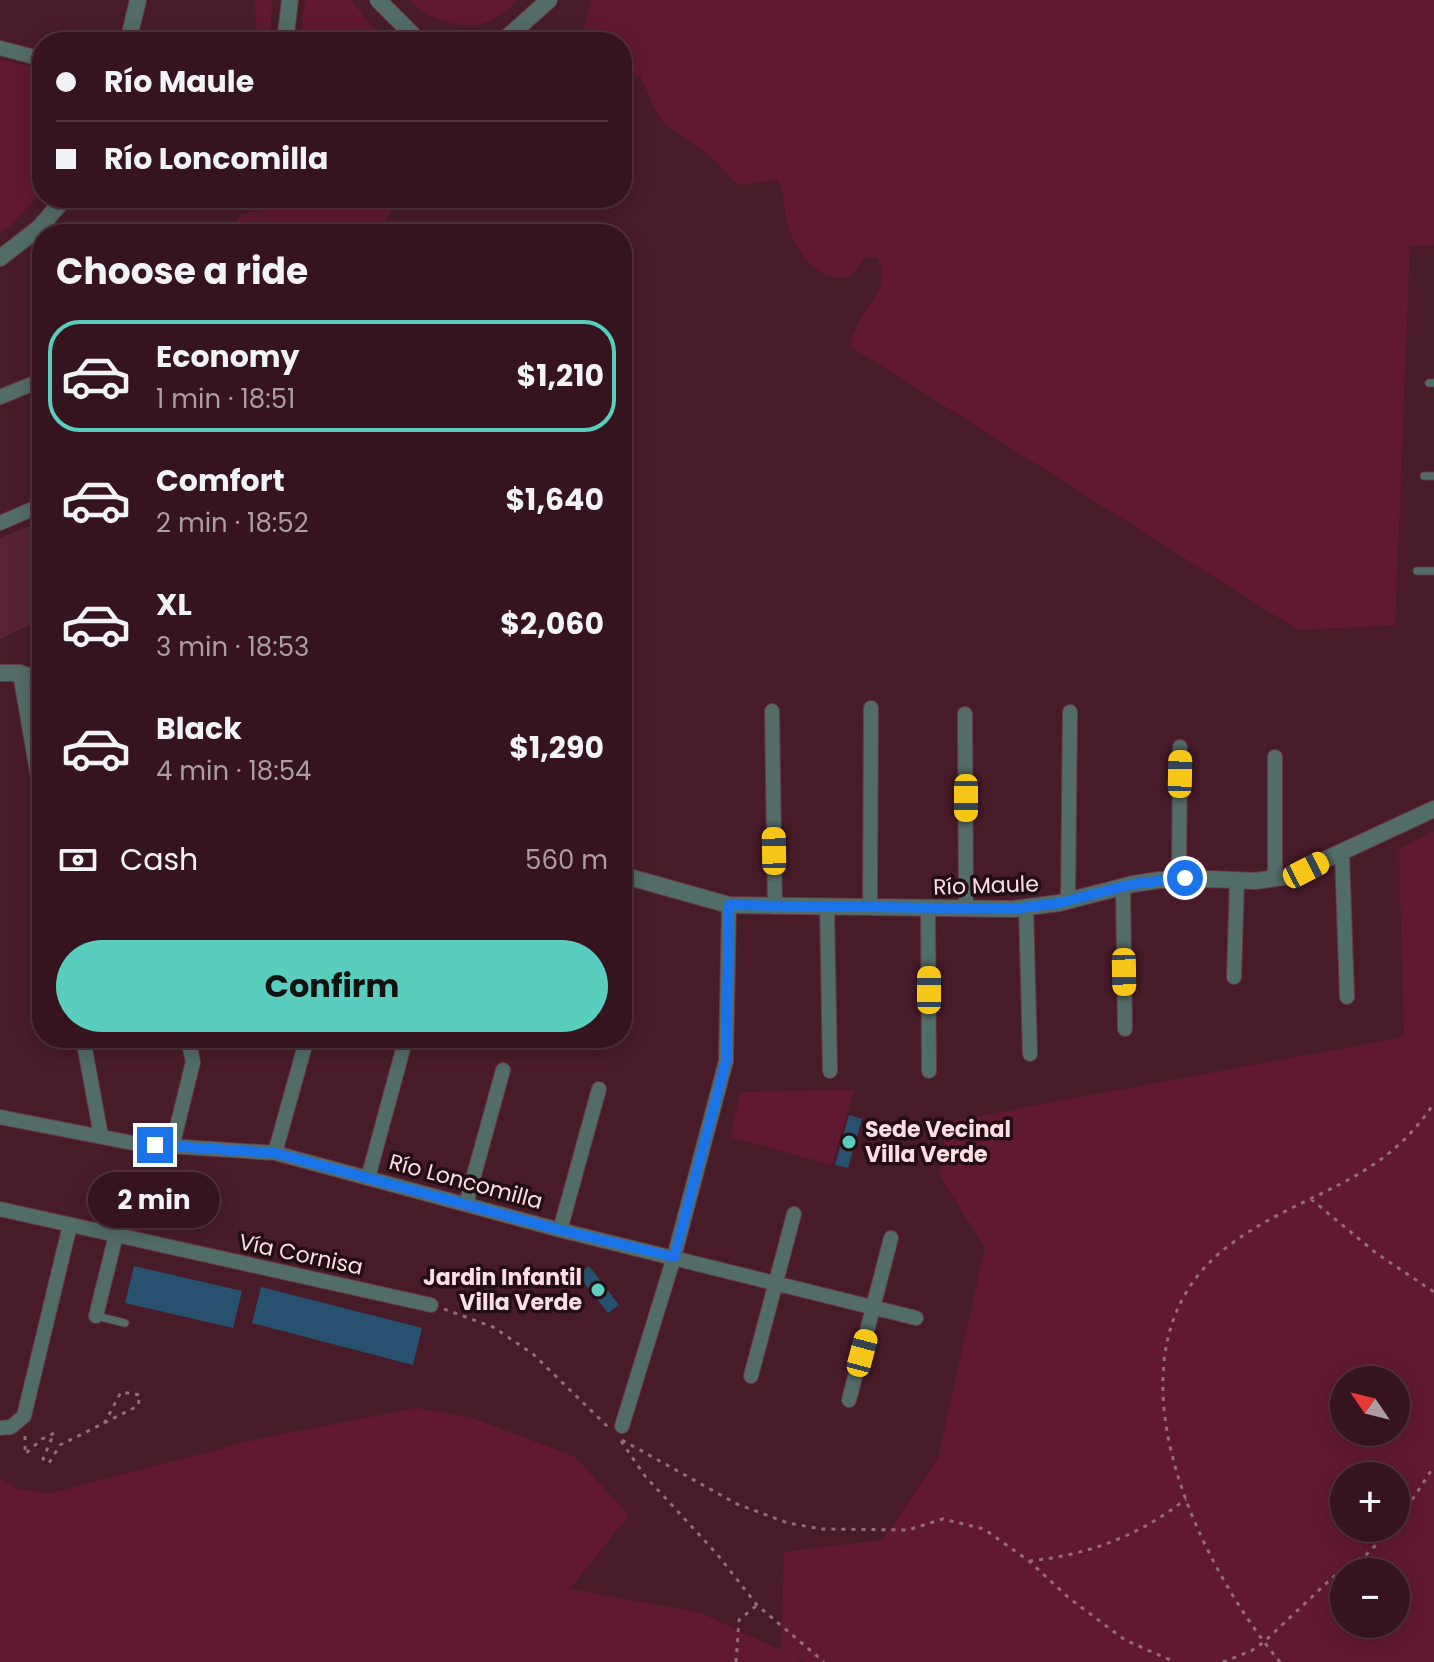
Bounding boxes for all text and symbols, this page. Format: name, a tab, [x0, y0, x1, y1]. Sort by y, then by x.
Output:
text: Río Maule	[104, 60, 254, 103]
text: Río Loncomilla	[104, 137, 328, 180]
text: Choose a ride	[56, 246, 308, 297]
text: Economy	[156, 335, 300, 378]
icon: car	[60, 340, 132, 412]
text: $1,210	[516, 354, 604, 397]
text: 1 min · 18:51	[156, 381, 295, 417]
text: Comfort	[156, 459, 285, 502]
icon: car	[60, 464, 132, 536]
text: $1,640	[505, 478, 604, 521]
text: 2 min · 18:52	[156, 505, 309, 541]
text: XL	[156, 583, 192, 626]
icon: car	[60, 588, 132, 660]
text: $2,060	[500, 602, 604, 645]
text: 3 min · 18:53	[156, 629, 309, 665]
text: Black	[156, 707, 242, 750]
icon: car	[60, 712, 132, 784]
text: $1,290	[509, 726, 604, 769]
car	[1168, 750, 1192, 798]
text: 4 min · 18:54	[156, 753, 311, 789]
car	[954, 774, 978, 822]
car	[762, 827, 786, 875]
icon: cash	[56, 838, 100, 882]
text: Cash	[120, 838, 198, 881]
text: 560 m	[525, 842, 608, 878]
car	[1279, 848, 1333, 892]
route start	[1167, 860, 1203, 896]
street label: Río Maule	[933, 868, 1039, 903]
button: Confirm	[56, 940, 608, 1032]
car	[1112, 948, 1136, 996]
car	[917, 966, 941, 1014]
place label: Sede Vecinal Villa Verde	[865, 1114, 1011, 1170]
route end	[137, 1127, 173, 1163]
marker: Sede Vecinal Villa Verde	[840, 1133, 858, 1151]
street label: Río Loncomilla	[386, 1146, 546, 1217]
callout: 2 min	[89, 1173, 221, 1229]
text: 2 min	[117, 1182, 191, 1218]
street label: Vía Cornisa	[236, 1226, 366, 1283]
place label: Jardin Infantil Villa Verde	[423, 1262, 582, 1318]
marker: Jardin Infantil Villa Verde	[589, 1281, 607, 1299]
car	[844, 1327, 880, 1379]
north arrow	[1330, 1366, 1410, 1446]
map controls	[1330, 1366, 1410, 1638]
button: +	[1330, 1462, 1410, 1542]
button: −	[1330, 1558, 1410, 1638]

